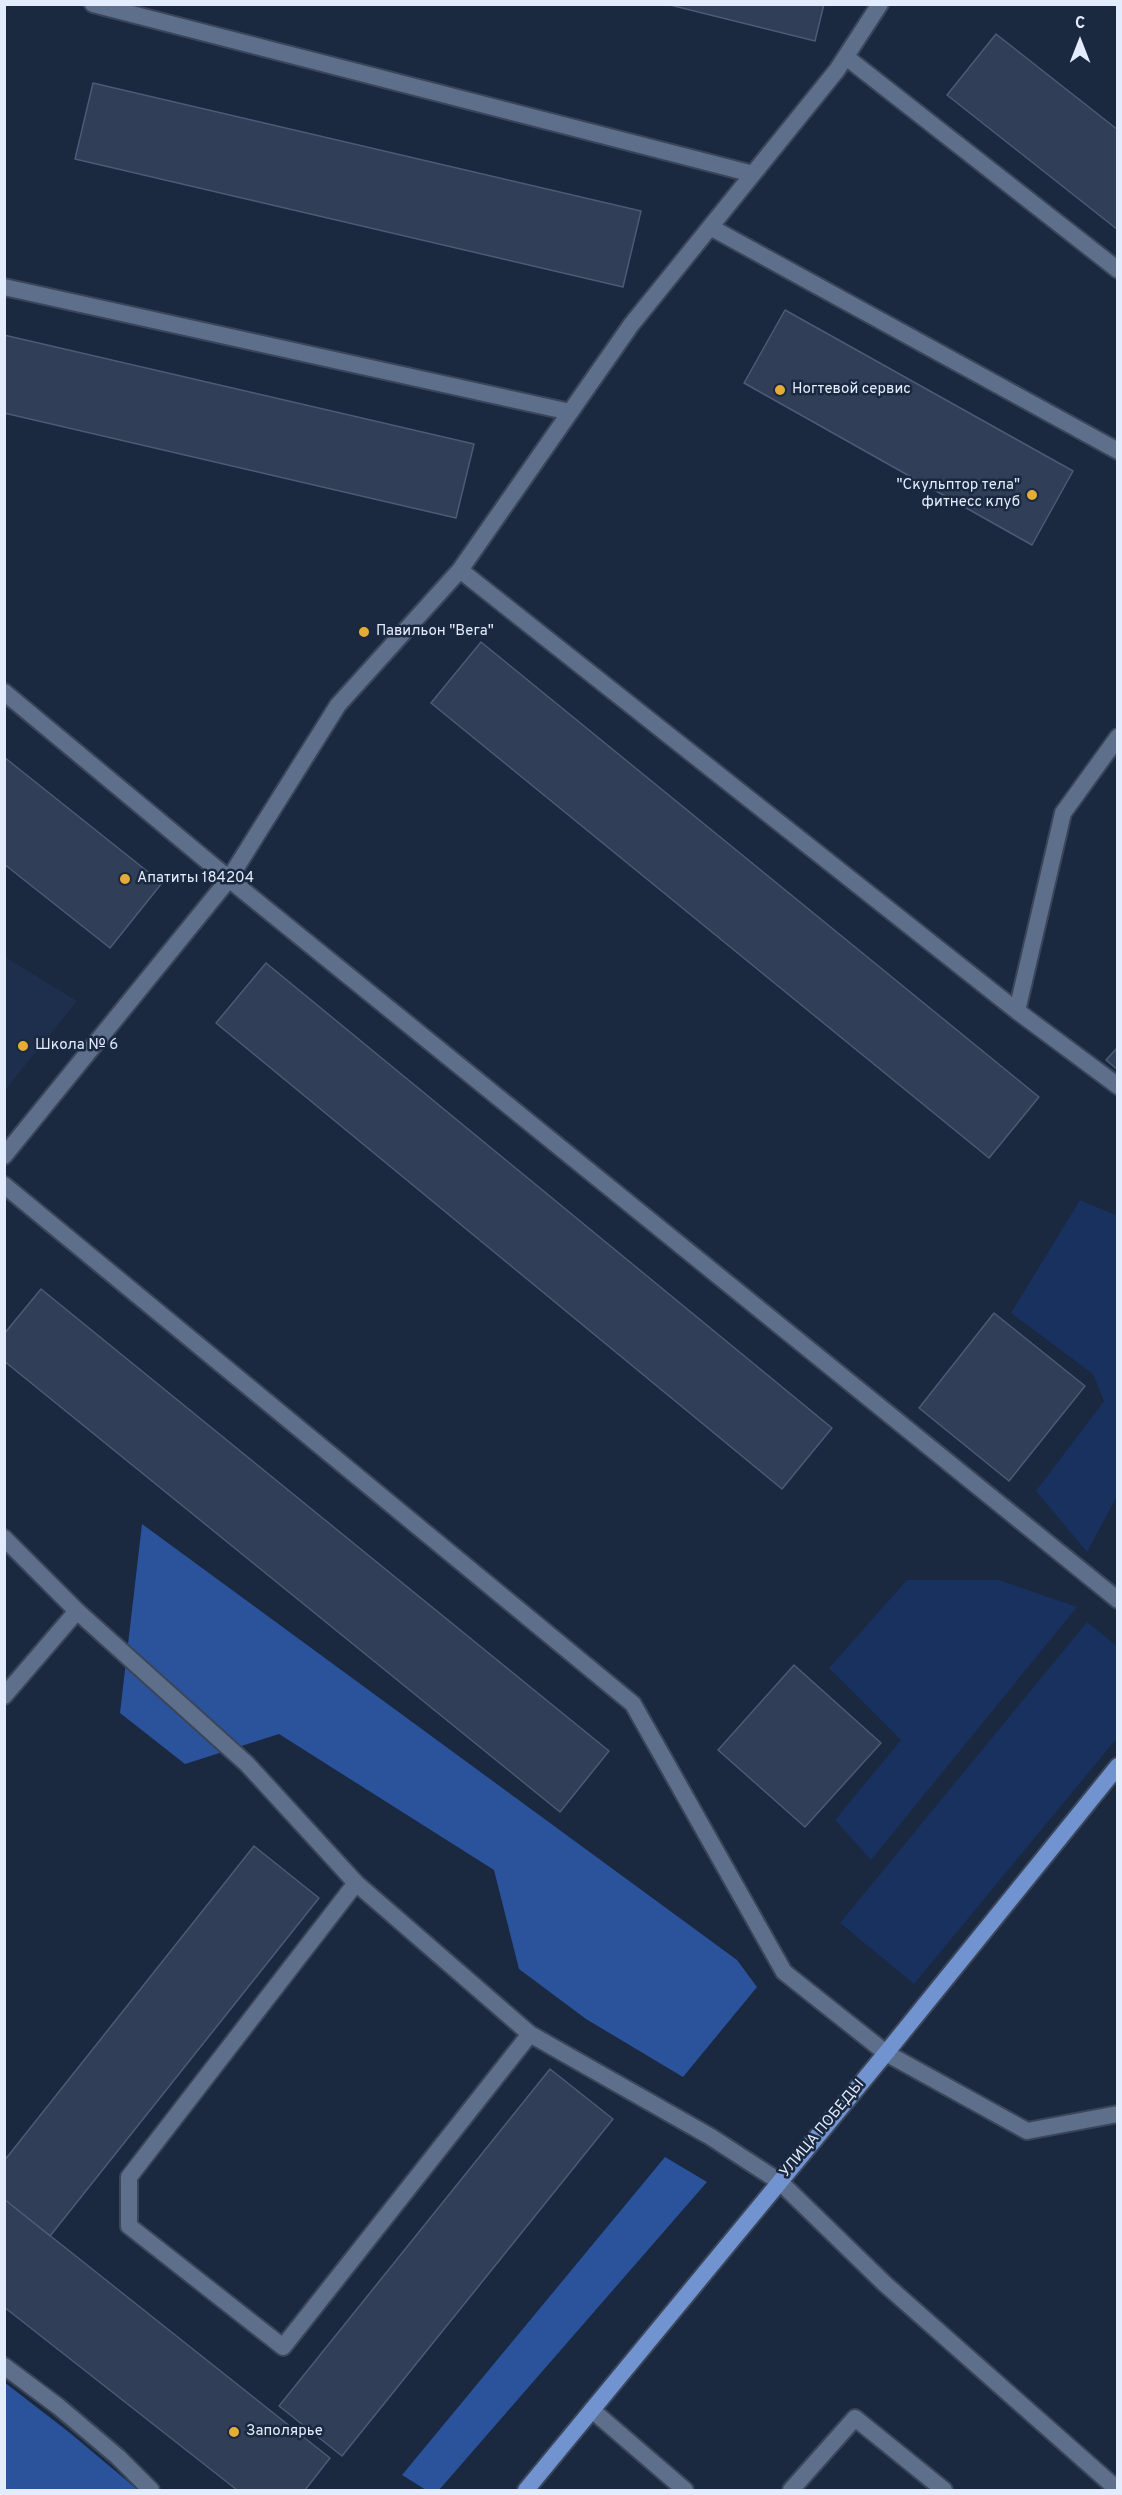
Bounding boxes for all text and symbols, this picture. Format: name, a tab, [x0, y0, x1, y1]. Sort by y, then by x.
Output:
north arrow	[1050, 12, 1110, 72]
text: С	[1075, 14, 1085, 34]
place label: Ногтевой сервис	[792, 381, 911, 399]
marker: Ногтевой сервис	[773, 383, 787, 397]
place label: "Скульптор тела" фитнесс клуб	[896, 477, 1020, 512]
marker: "Скульптор тела" фитнесс клуб	[1025, 488, 1039, 502]
place label: Павильон "Вега"	[376, 623, 494, 641]
marker: Павильон "Вега"	[357, 625, 371, 639]
place label: Апатиты 184204	[137, 870, 254, 888]
marker: Апатиты 184204	[118, 872, 132, 886]
place label: Школа № 6	[35, 1037, 118, 1055]
marker: Школа № 6	[16, 1039, 30, 1053]
street label: УЛИЦА ПОБЕДЫ	[777, 2076, 869, 2182]
place label: Заполярье	[246, 2423, 323, 2441]
marker: Заполярье	[227, 2425, 241, 2439]

